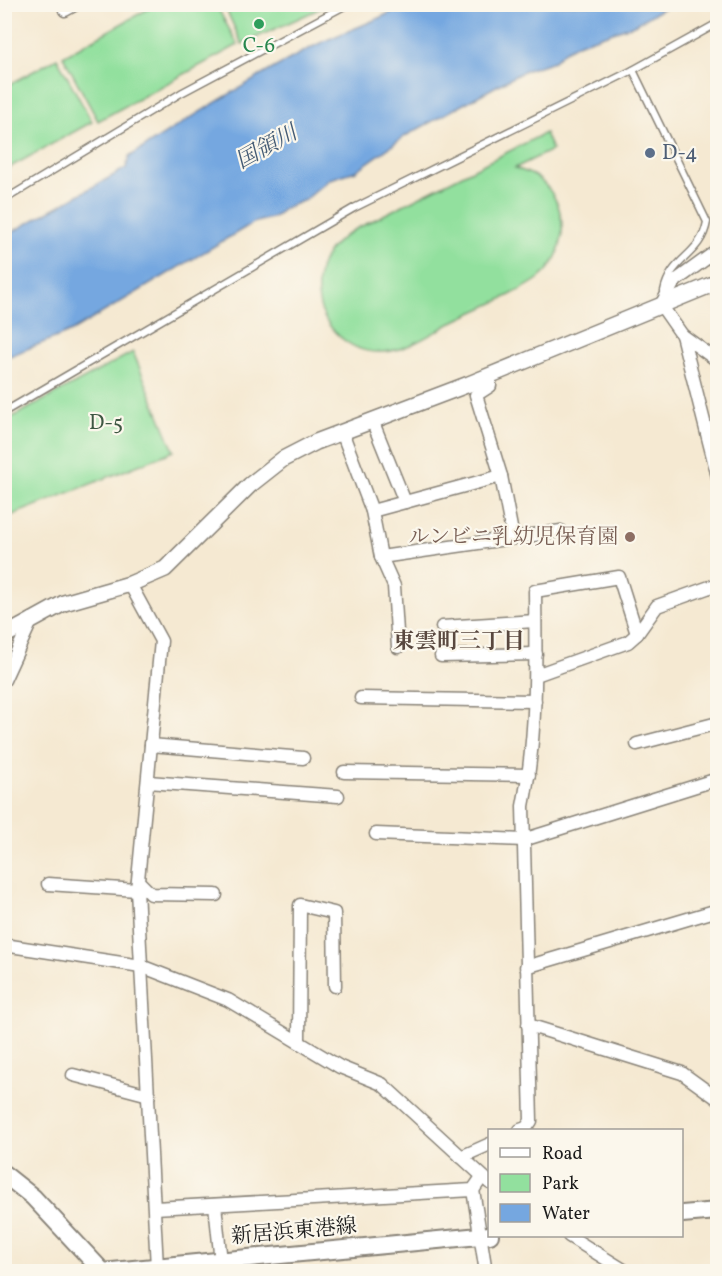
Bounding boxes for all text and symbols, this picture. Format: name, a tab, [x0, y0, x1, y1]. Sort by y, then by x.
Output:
marker: C-6	[252, 17, 266, 31]
place label: C-6	[243, 32, 275, 61]
water label: 国領川	[231, 117, 305, 178]
place label: D-4	[662, 139, 698, 168]
marker: D-4	[643, 146, 657, 160]
park label: D-5	[89, 409, 123, 438]
place label: ルンビニ乳幼児保育園	[409, 523, 618, 552]
marker: ルンビニ乳幼児保育園	[623, 530, 637, 544]
district label: 東雲町三丁目	[393, 627, 525, 658]
legend	[488, 1129, 683, 1237]
text: Road	[542, 1142, 583, 1167]
text: Park	[542, 1172, 579, 1197]
text: Water	[542, 1202, 590, 1227]
street label: 新居浜東港線	[230, 1212, 358, 1252]

